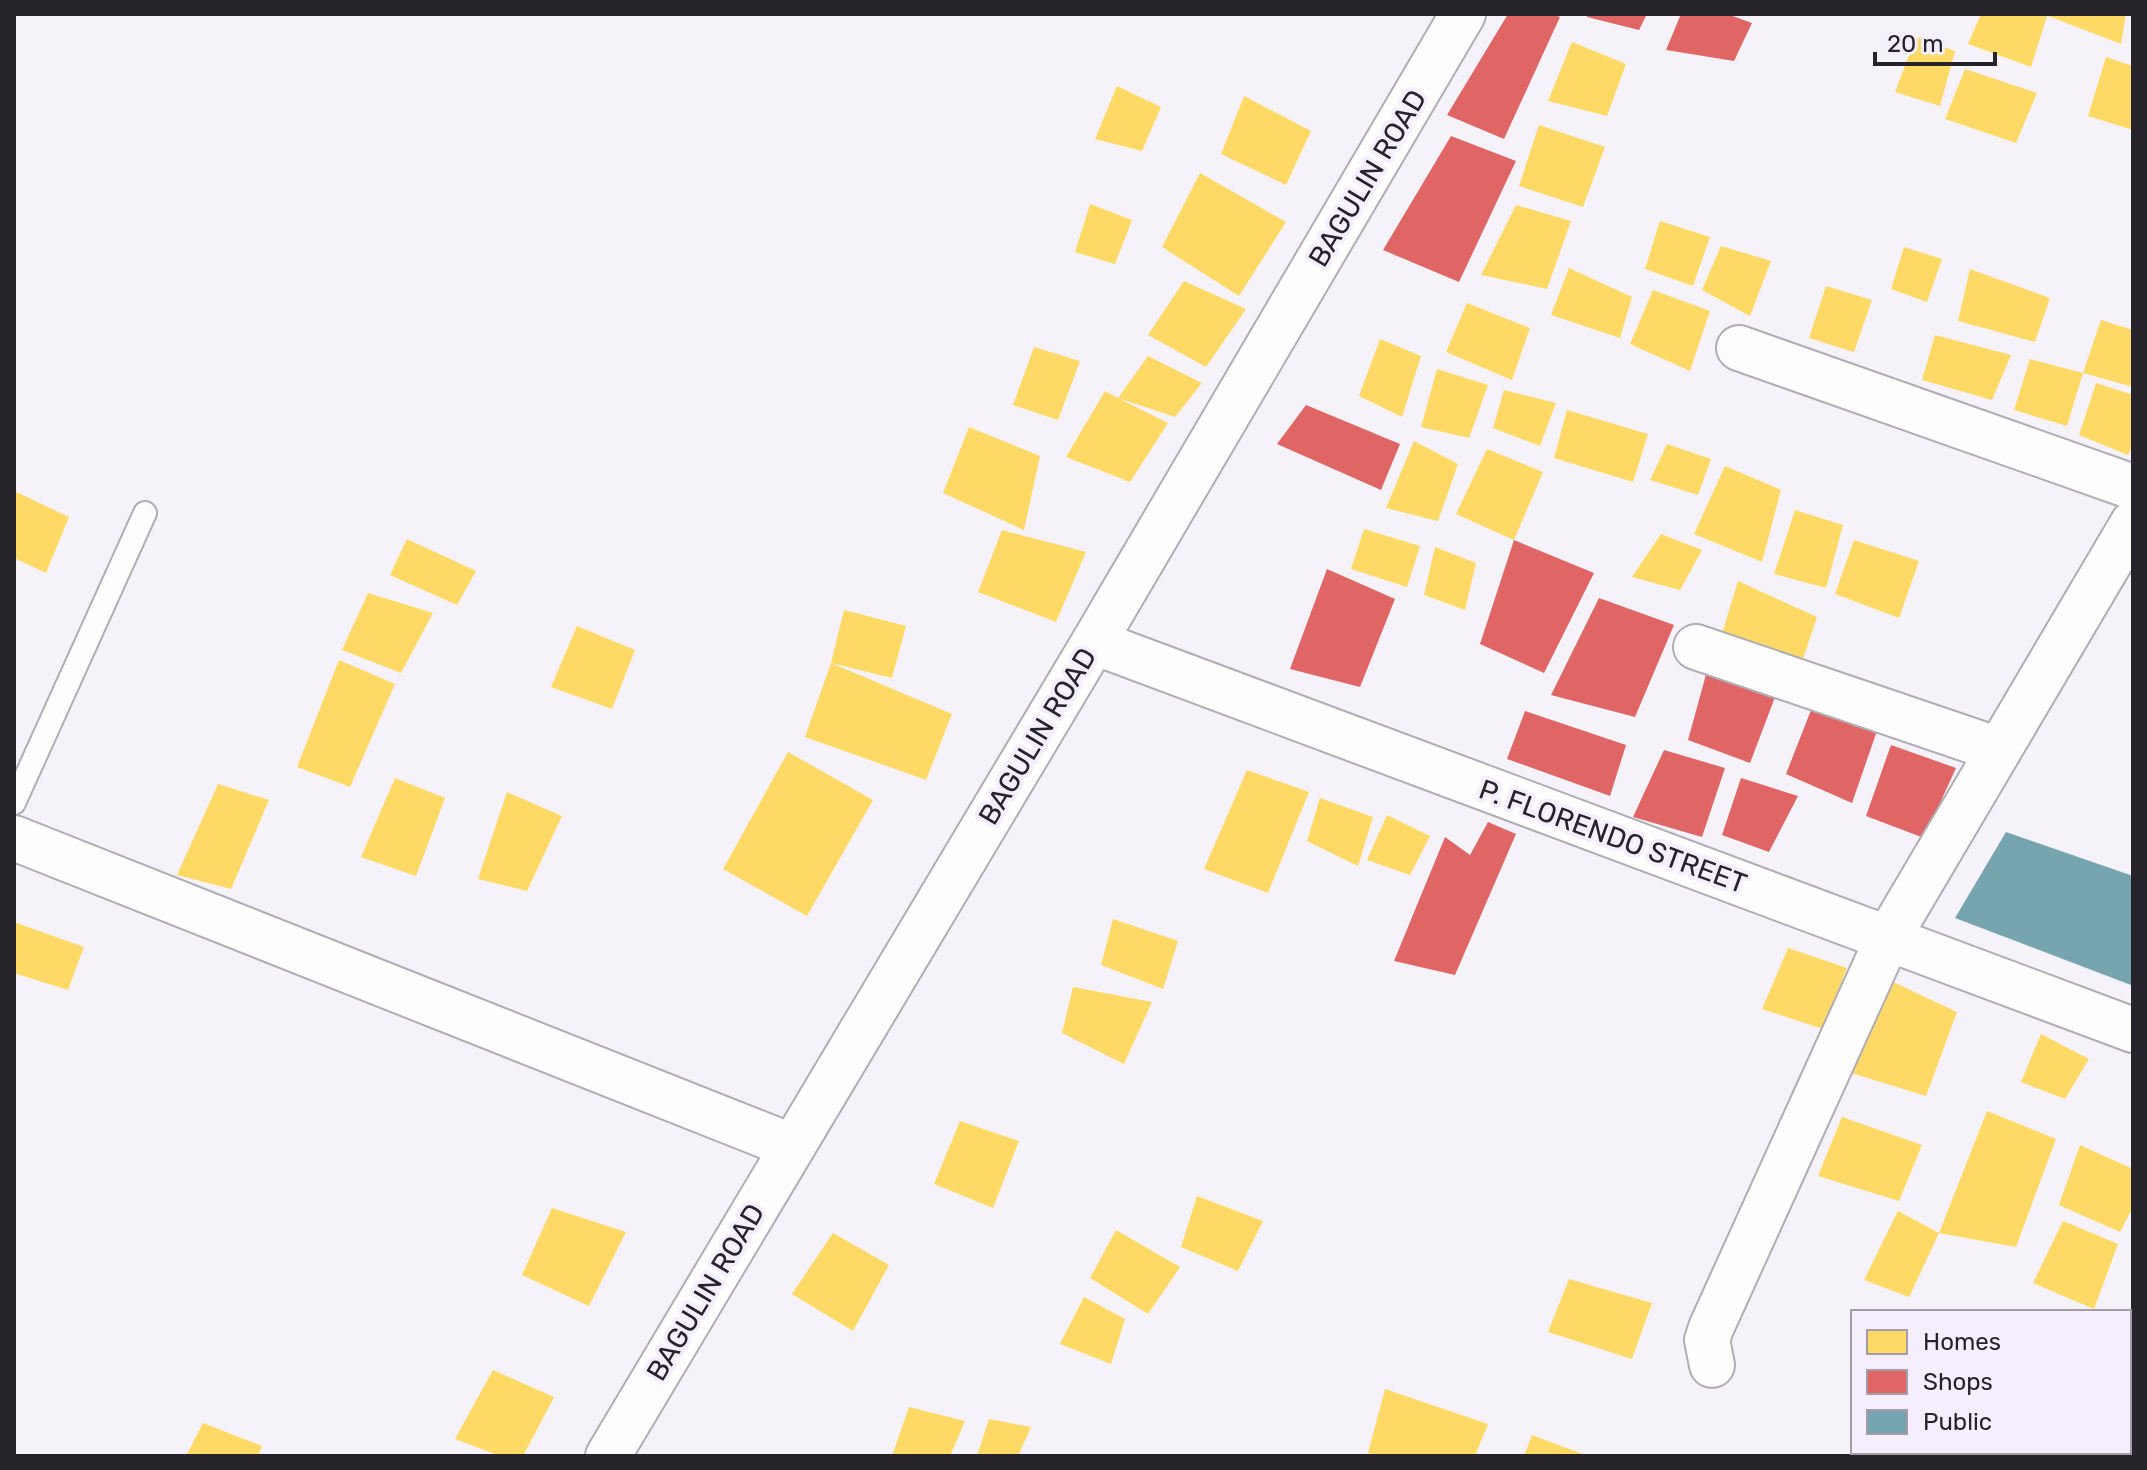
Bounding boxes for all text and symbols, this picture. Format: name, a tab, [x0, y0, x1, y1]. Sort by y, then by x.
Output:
scale bar	[1875, 16, 1995, 66]
text: 20 m	[1887, 30, 1944, 58]
street label: BAGULIN ROAD	[1302, 84, 1433, 273]
street label: BAGULIN ROAD	[972, 642, 1103, 831]
street label: P. FLORENDO STREET	[1474, 773, 1751, 900]
street label: BAGULIN ROAD	[640, 1198, 771, 1387]
legend	[1851, 1310, 2131, 1454]
text: Homes	[1923, 1328, 2001, 1356]
text: Shops	[1923, 1368, 1993, 1396]
text: Public	[1923, 1408, 1992, 1436]

